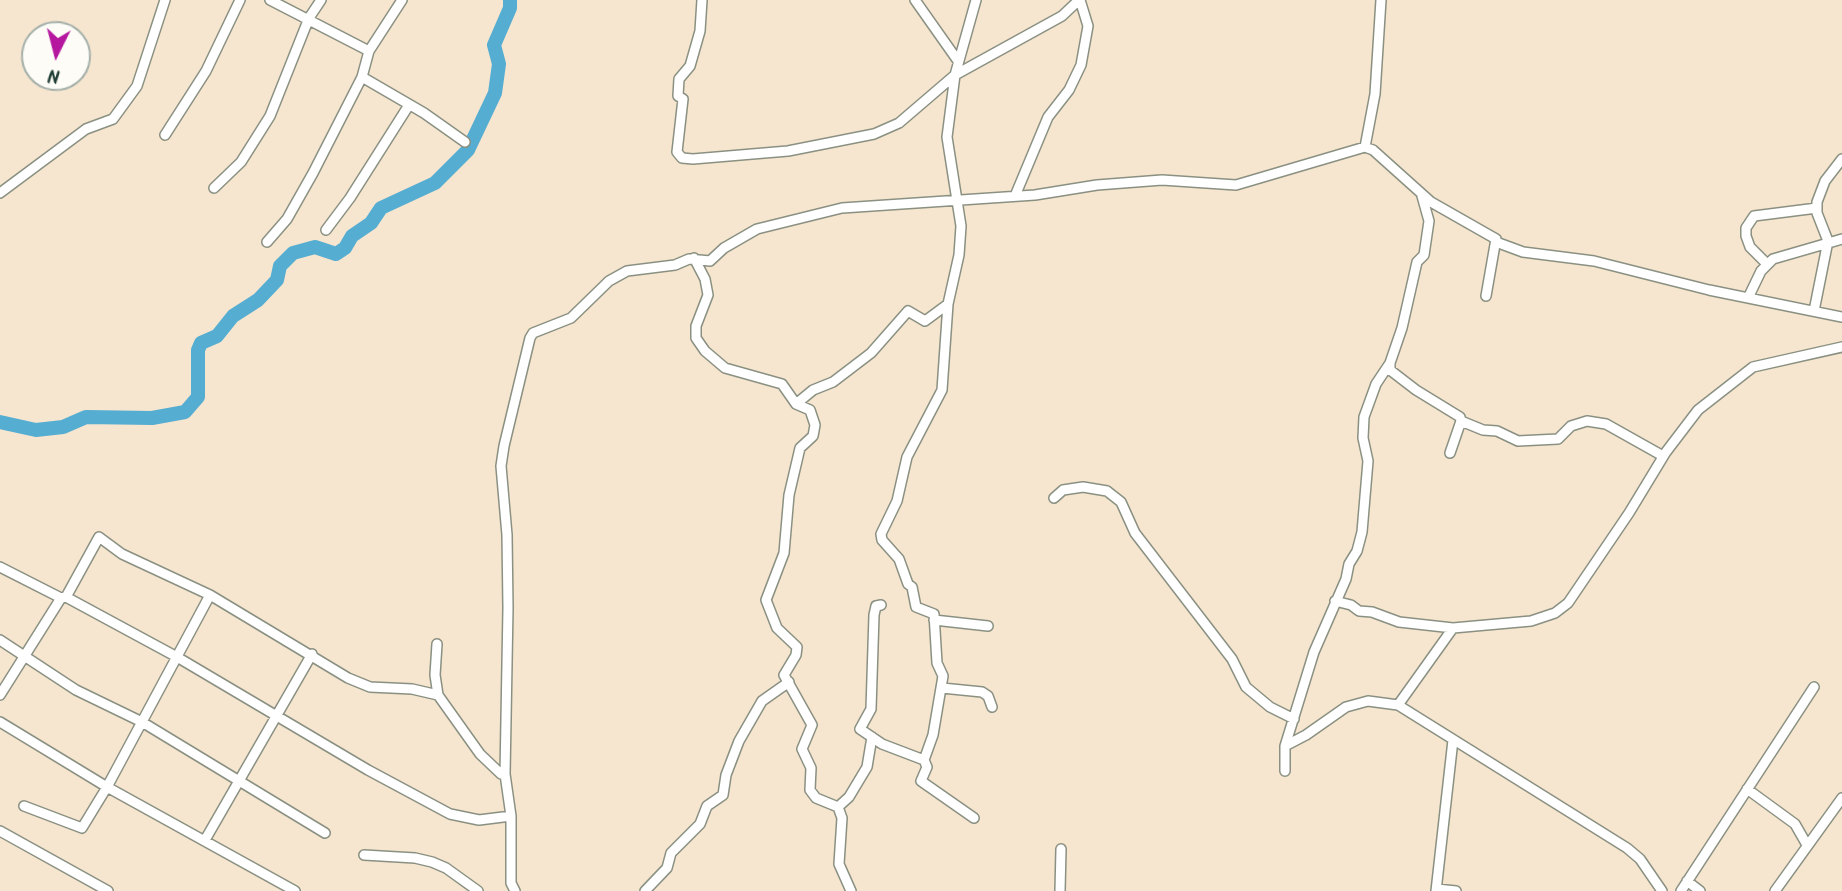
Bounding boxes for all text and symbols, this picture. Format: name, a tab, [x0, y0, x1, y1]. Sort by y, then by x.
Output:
north arrow	[21, 21, 91, 91]
text: N	[46, 59, 62, 90]

